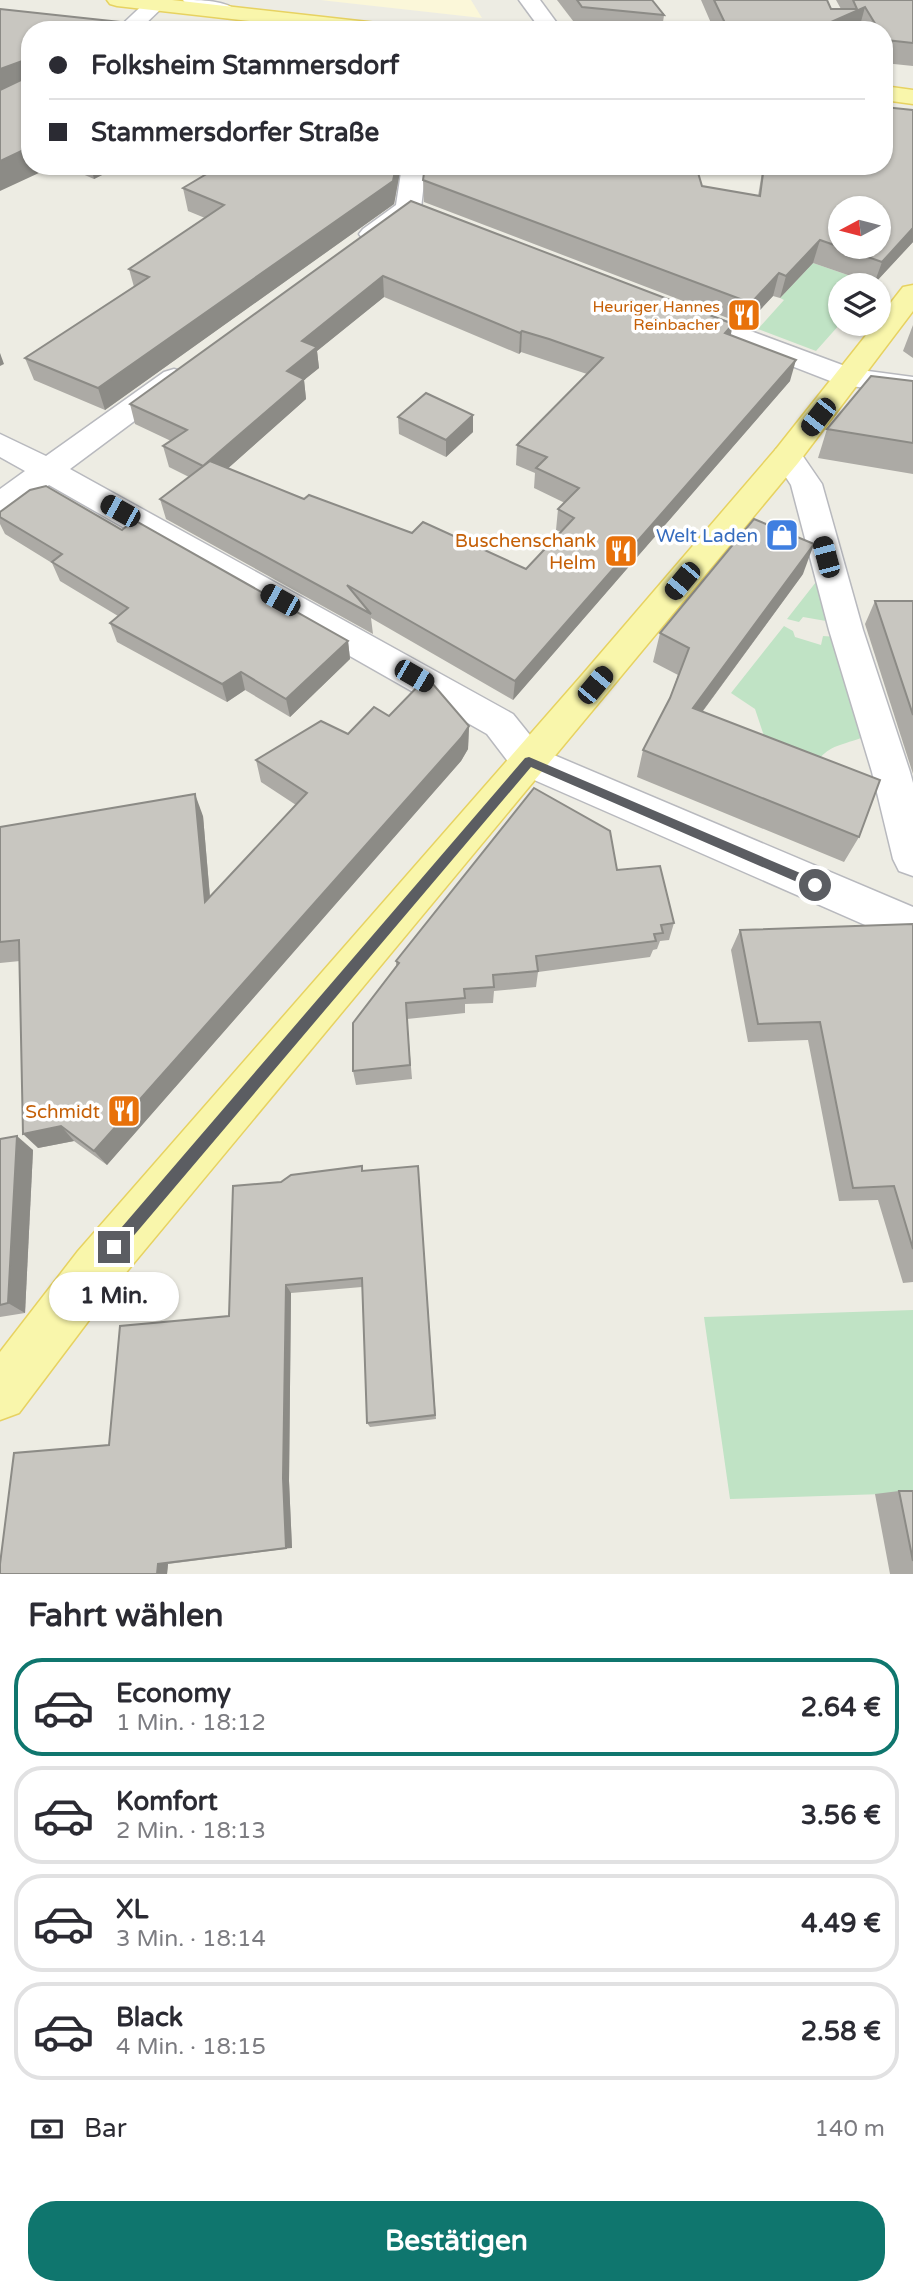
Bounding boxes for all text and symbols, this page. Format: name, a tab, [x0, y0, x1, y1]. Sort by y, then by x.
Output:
text: Folksheim Stammersdorf	[91, 50, 399, 81]
text: Stammersdorfer Straße	[91, 117, 379, 148]
north arrow	[828, 196, 891, 259]
map controls	[828, 196, 891, 336]
button: layers	[828, 273, 891, 336]
restaurant icon: Heuriger Hannes Reinbacher	[725, 296, 763, 334]
place label: Heuriger Hannes Reinbacher	[592, 297, 721, 335]
car	[797, 394, 840, 440]
car	[97, 492, 144, 530]
shop icon: Welt Laden	[763, 516, 801, 554]
place label: Welt Laden	[656, 525, 758, 547]
place label: Buschenschank Helm	[455, 530, 596, 574]
restaurant icon: Buschenschank Helm	[602, 532, 640, 570]
car	[811, 534, 842, 580]
car	[661, 558, 704, 604]
car	[257, 581, 304, 619]
car	[391, 656, 438, 696]
car	[574, 662, 617, 708]
route start	[799, 869, 831, 901]
restaurant icon: Schmidt	[105, 1092, 143, 1130]
place label: Schmidt	[25, 1101, 100, 1123]
route end	[98, 1231, 130, 1263]
callout: 1 Min.	[49, 1272, 179, 1320]
text: 1 Min.	[80, 1282, 148, 1310]
text: Fahrt wählen	[28, 1597, 224, 1635]
icon: car	[32, 1676, 95, 1739]
text: Economy	[116, 1678, 231, 1709]
text: 2.64 €	[801, 1692, 881, 1723]
text: 1 Min. · 18:12	[116, 1709, 266, 1737]
icon: car	[32, 1784, 95, 1847]
text: Komfort	[116, 1786, 218, 1817]
text: 3.56 €	[801, 1800, 881, 1831]
text: 2 Min. · 18:13	[116, 1817, 266, 1845]
icon: car	[32, 1892, 95, 1955]
text: XL	[116, 1894, 148, 1925]
text: 4.49 €	[801, 1908, 881, 1939]
text: 3 Min. · 18:14	[116, 1925, 266, 1953]
icon: car	[32, 2000, 95, 2063]
text: Black	[116, 2002, 183, 2033]
text: 2.58 €	[801, 2016, 881, 2047]
text: 4 Min. · 18:15	[116, 2033, 266, 2061]
icon: cash	[28, 2110, 66, 2148]
text: Bar	[84, 2113, 127, 2144]
text: 140 m	[815, 2115, 885, 2143]
button: Bestätigen	[28, 2201, 885, 2281]

